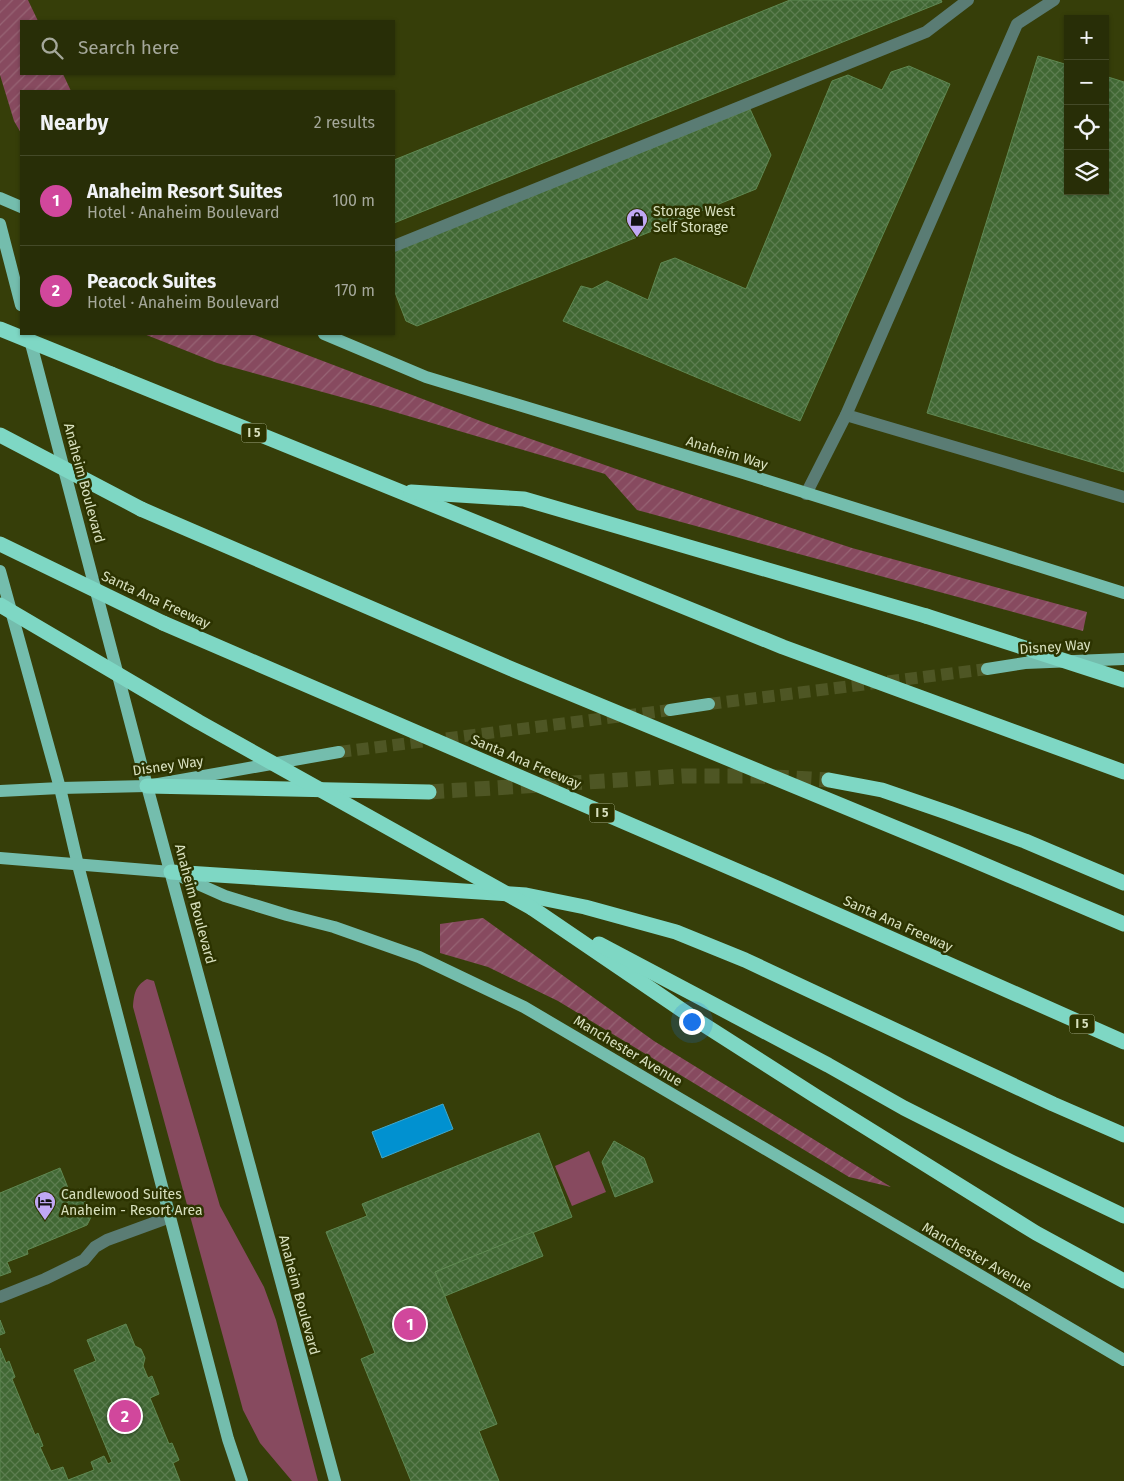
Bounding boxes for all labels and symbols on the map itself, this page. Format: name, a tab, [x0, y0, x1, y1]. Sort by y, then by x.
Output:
place label: Storage West Self Storage	[653, 203, 736, 236]
shop icon: Storage West Self Storage	[625, 207, 649, 238]
street label: Anaheim Boulevard	[60, 421, 108, 545]
road number: I 5	[242, 423, 266, 442]
street label: Anaheim Way	[684, 432, 770, 474]
street label: Santa Ana Freeway	[99, 567, 213, 633]
street label: Disney Way	[1019, 636, 1091, 658]
street label: Santa Ana Freeway	[468, 731, 584, 793]
street label: Disney Way	[132, 753, 205, 779]
road number: I 5	[590, 804, 614, 822]
street label: Anaheim Boulevard	[171, 842, 219, 966]
street label: Santa Ana Freeway	[841, 892, 955, 956]
your location	[679, 1009, 705, 1035]
street label: Manchester Avenue	[571, 1012, 685, 1090]
road number: I 5	[1070, 1014, 1094, 1034]
place label: Candlewood Suites Anaheim - Resort Area	[61, 1186, 203, 1219]
hotel icon: Candlewood Suites Anaheim - Resort Area	[33, 1190, 57, 1221]
street label: Manchester Avenue	[919, 1219, 1035, 1295]
street label: Anaheim Boulevard	[275, 1233, 323, 1357]
pin: 1	[394, 1305, 426, 1343]
pin: 2	[109, 1397, 141, 1435]

